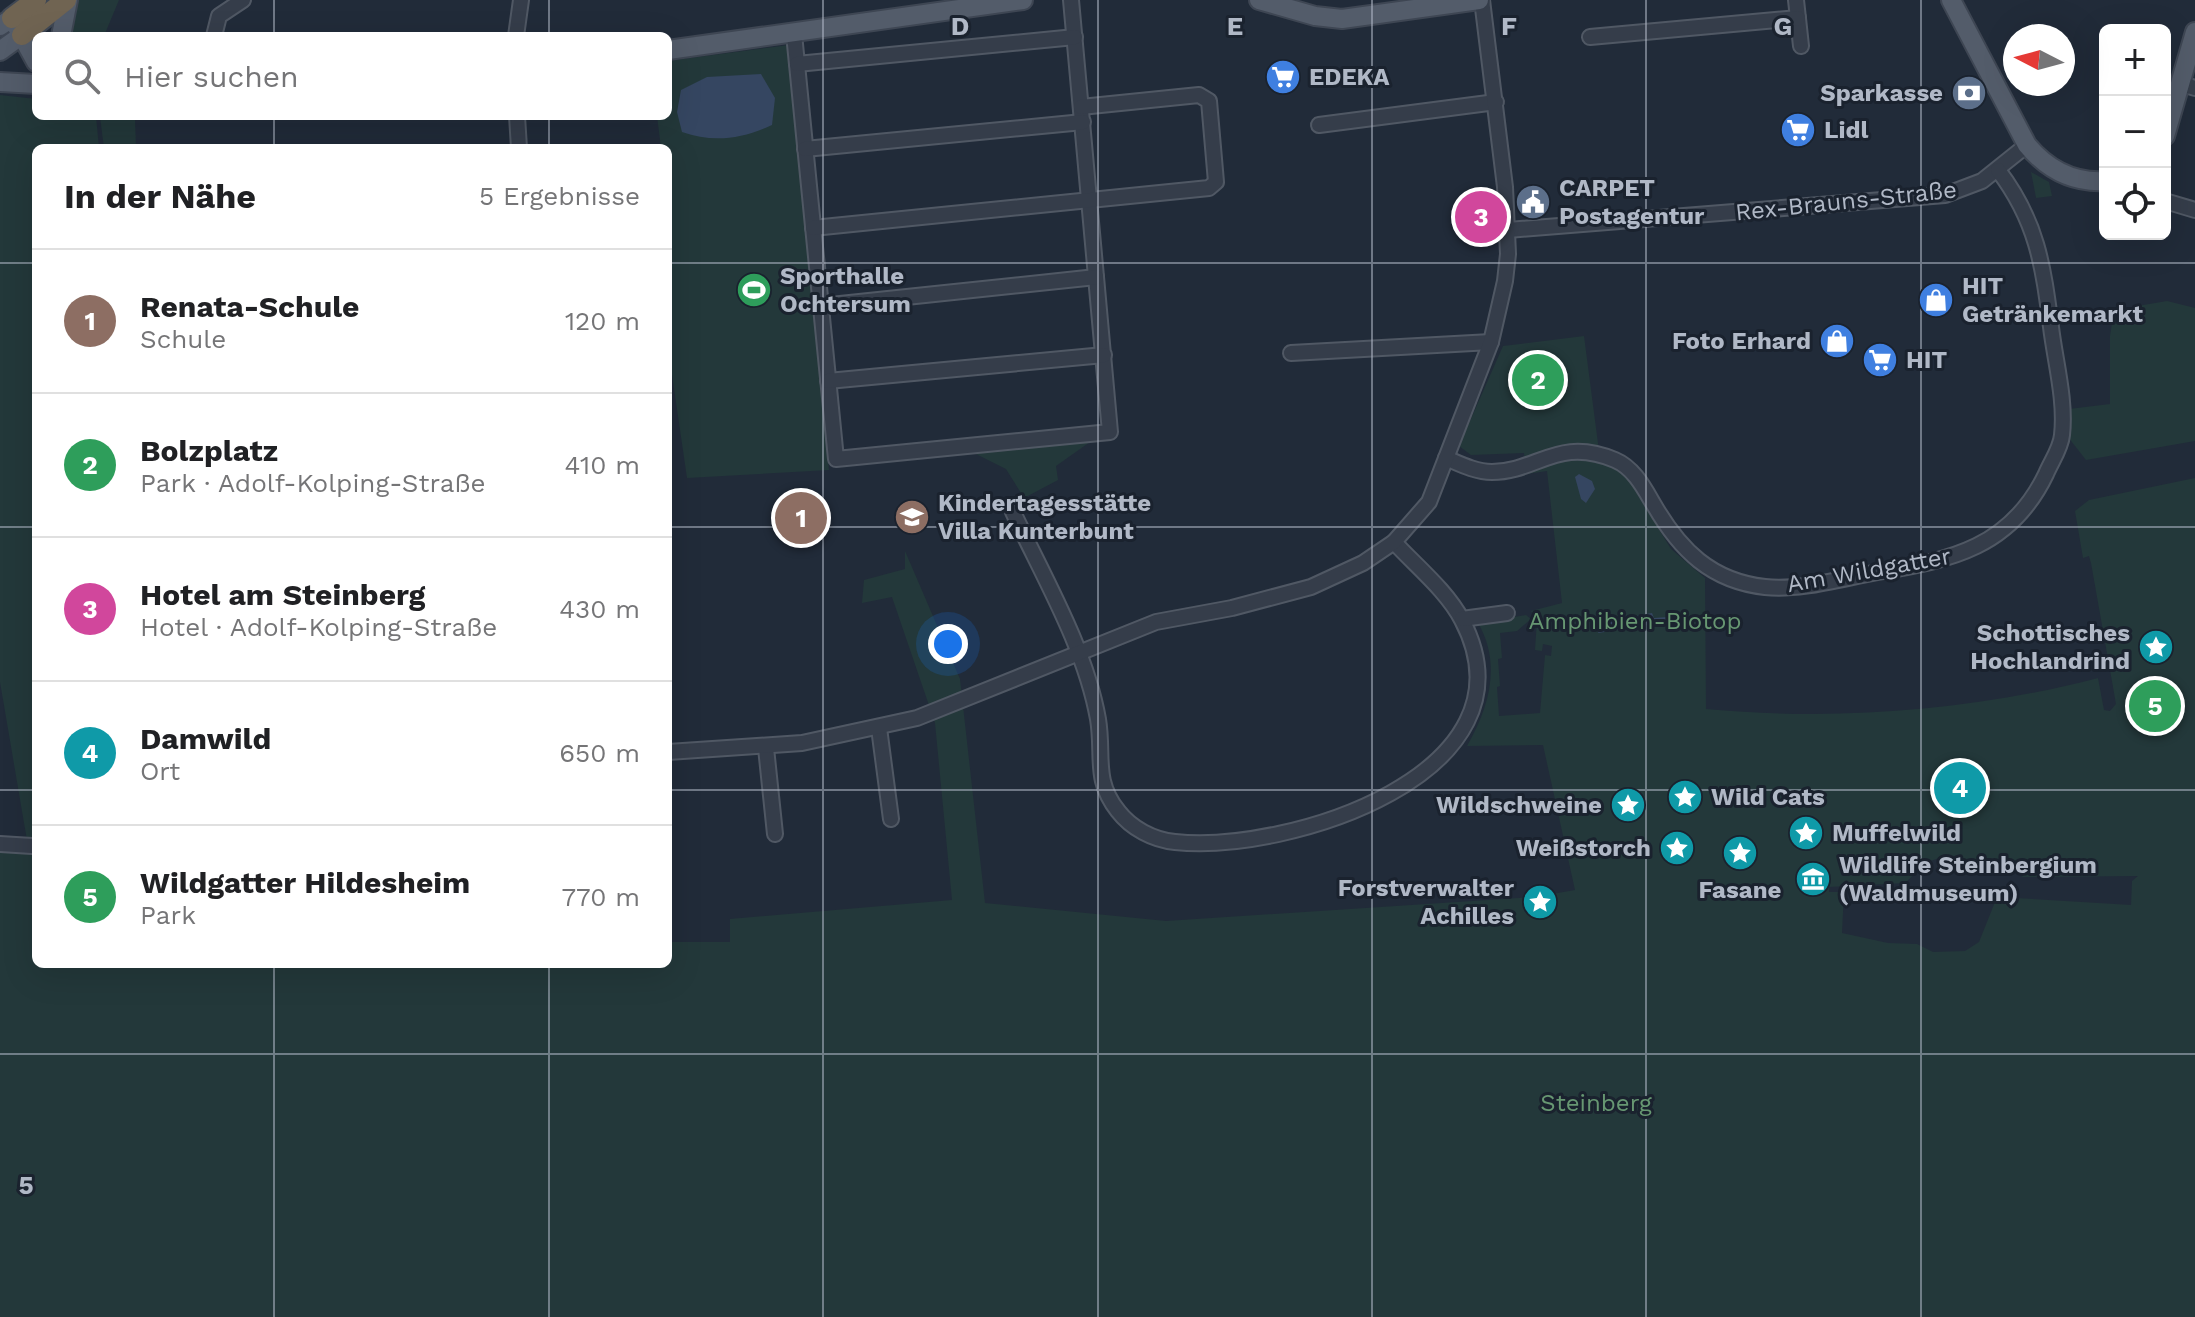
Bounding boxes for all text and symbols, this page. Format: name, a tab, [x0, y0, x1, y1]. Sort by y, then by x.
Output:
text: D	[951, 11, 969, 41]
text: E	[1227, 11, 1243, 41]
text: F	[1501, 11, 1517, 41]
text: G	[1774, 11, 1792, 41]
north arrow	[2003, 24, 2075, 96]
map controls	[2099, 24, 2171, 240]
button: +	[2099, 24, 2171, 96]
search box	[32, 32, 672, 120]
icon: search	[60, 54, 104, 98]
supermarket icon: EDEKA	[1264, 58, 1302, 96]
text: Hier suchen	[124, 59, 299, 94]
place label: EDEKA	[1309, 63, 1390, 91]
bank icon: Sparkasse	[1950, 74, 1988, 112]
place label: Sparkasse	[1820, 79, 1943, 107]
button: −	[2099, 96, 2171, 168]
supermarket icon: Lidl	[1779, 111, 1817, 149]
place label: Lidl	[1824, 116, 1868, 144]
button: locate	[2099, 168, 2171, 240]
place label: CARPET Postagentur	[1559, 174, 1705, 230]
street label: Rex-Brauns-Straße	[1734, 175, 1958, 227]
text: In der Nähe	[64, 176, 256, 216]
text: 5 Ergebnisse	[479, 181, 640, 211]
public building icon: CARPET Postagentur	[1514, 183, 1552, 221]
pin: 3	[1455, 187, 1507, 247]
place label: Sporthalle Ochtersum	[780, 262, 911, 318]
sports icon: Sporthalle Ochtersum	[735, 271, 773, 309]
place label: HIT Getränkemarkt	[1962, 272, 2143, 328]
shop icon: HIT Getränkemarkt	[1917, 281, 1955, 319]
text: Renata-Schule	[140, 289, 359, 324]
text: 1	[84, 306, 96, 336]
text: 120 m	[565, 306, 640, 336]
shop icon: Foto Erhard	[1818, 322, 1856, 360]
text: Schule	[140, 324, 226, 354]
place label: Foto Erhard	[1672, 327, 1811, 355]
supermarket icon: HIT	[1861, 341, 1899, 379]
place label: HIT	[1906, 346, 1947, 374]
pin: 2	[1512, 350, 1564, 410]
text: Bolzplatz	[140, 433, 278, 468]
text: 2	[82, 450, 98, 480]
text: 410 m	[565, 450, 640, 480]
text: Park · Adolf-Kolping-Straße	[140, 468, 485, 498]
pin: 1	[775, 488, 827, 548]
place label: Kindertagesstätte Villa Kunterbunt	[938, 489, 1151, 545]
school or university icon: Kindertagesstätte Villa Kunterbunt	[893, 498, 931, 536]
street label: Am Wildgatter	[1785, 542, 1953, 598]
text: Hotel am Steinberg	[140, 577, 425, 612]
text: 3	[82, 594, 98, 624]
text: 430 m	[559, 594, 640, 624]
park label: Amphibien-Biotop	[1528, 607, 1742, 635]
text: Hotel · Adolf-Kolping-Straße	[140, 612, 497, 642]
place label: Schottisches Hochlandrind	[1970, 619, 2130, 675]
your location	[928, 624, 968, 664]
place icon: Schottisches Hochlandrind	[2137, 628, 2175, 666]
pin: 5	[2129, 676, 2181, 736]
text: Damwild	[140, 721, 271, 756]
text: 4	[82, 738, 98, 768]
text: 650 m	[559, 738, 640, 768]
text: Ort	[140, 756, 180, 786]
pin: 4	[1934, 758, 1986, 818]
place icon: Wild Cats	[1666, 778, 1704, 816]
place label: Wild Cats	[1711, 783, 1825, 811]
place icon: Wildschweine	[1609, 786, 1647, 824]
place label: Wildschweine	[1436, 791, 1602, 819]
place icon: Muffelwild	[1787, 814, 1825, 852]
place label: Muffelwild	[1832, 819, 1961, 847]
place icon: Weißstorch	[1658, 829, 1696, 867]
place label: Weißstorch	[1516, 834, 1651, 862]
place icon: Fasane	[1721, 834, 1759, 872]
place label: Wildlife Steinbergium (Waldmuseum)	[1839, 851, 2097, 907]
museum icon: Wildlife Steinbergium (Waldmuseum)	[1794, 860, 1832, 898]
text: Wildgatter Hildesheim	[140, 865, 470, 900]
place label: Forstverwalter Achilles	[1338, 874, 1515, 930]
place label: Fasane	[1699, 876, 1782, 904]
text: 5	[82, 882, 98, 912]
text: 770 m	[562, 882, 640, 912]
place icon: Forstverwalter Achilles	[1521, 883, 1559, 921]
text: Park	[140, 900, 196, 930]
park label: Steinberg	[1540, 1089, 1652, 1117]
text: 5	[18, 1170, 34, 1200]

